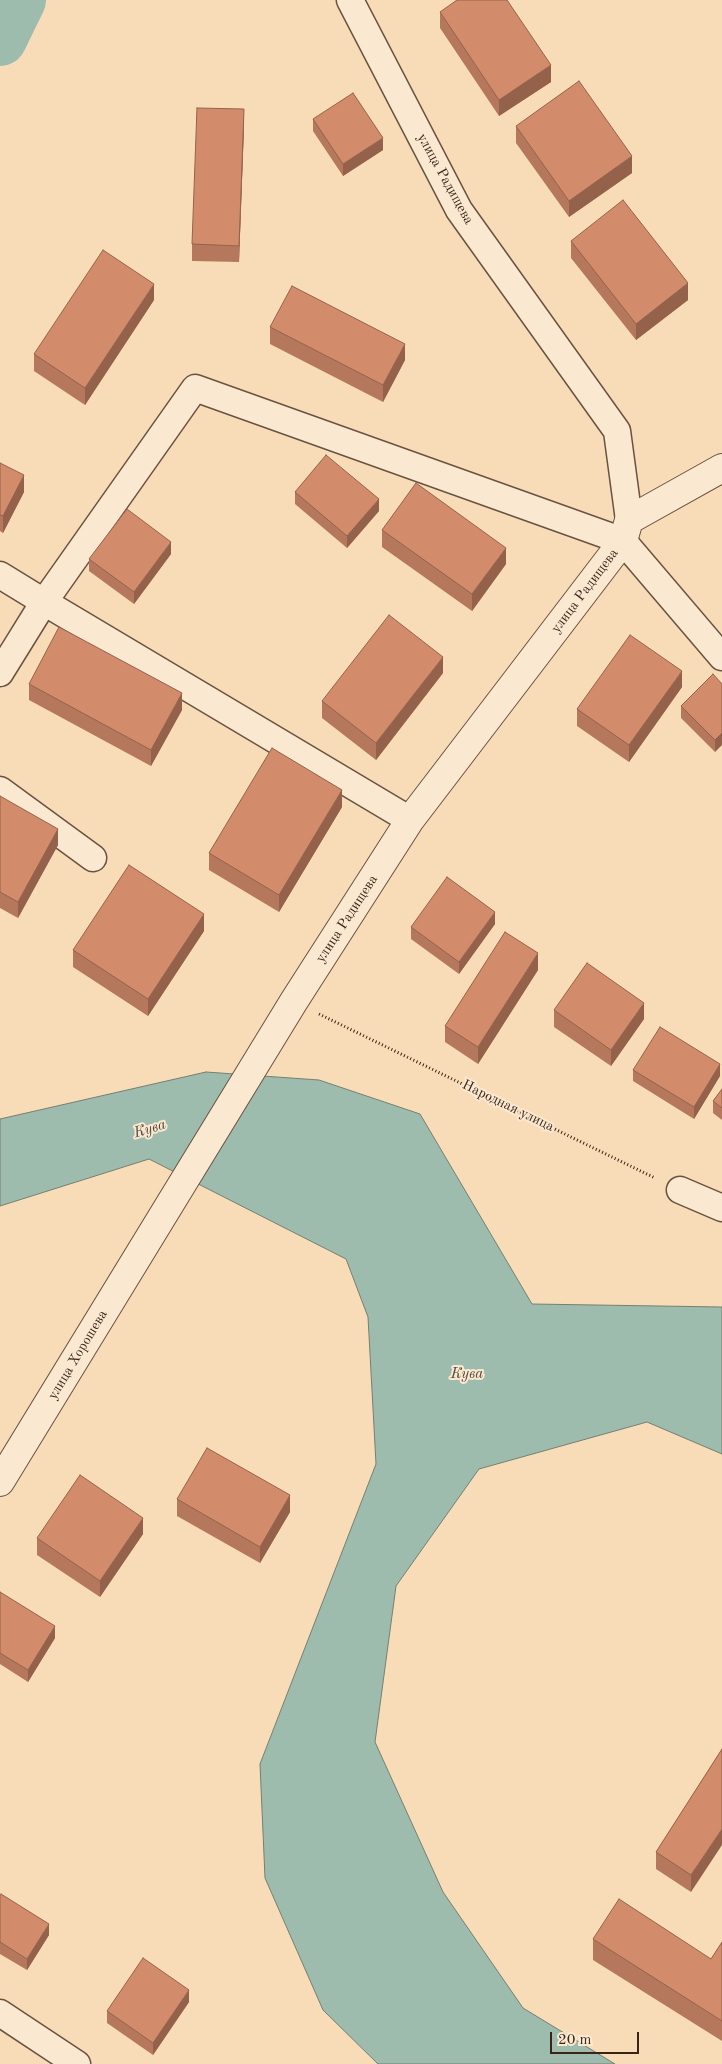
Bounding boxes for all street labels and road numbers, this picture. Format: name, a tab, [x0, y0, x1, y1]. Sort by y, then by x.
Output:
street label: улица Радищева	[413, 131, 477, 227]
street label: улица Радищева	[548, 546, 622, 636]
street label: улица Радищева	[312, 872, 382, 966]
street label: Народная улица	[459, 1076, 557, 1136]
street label: улица Хорошева	[45, 1307, 111, 1403]

